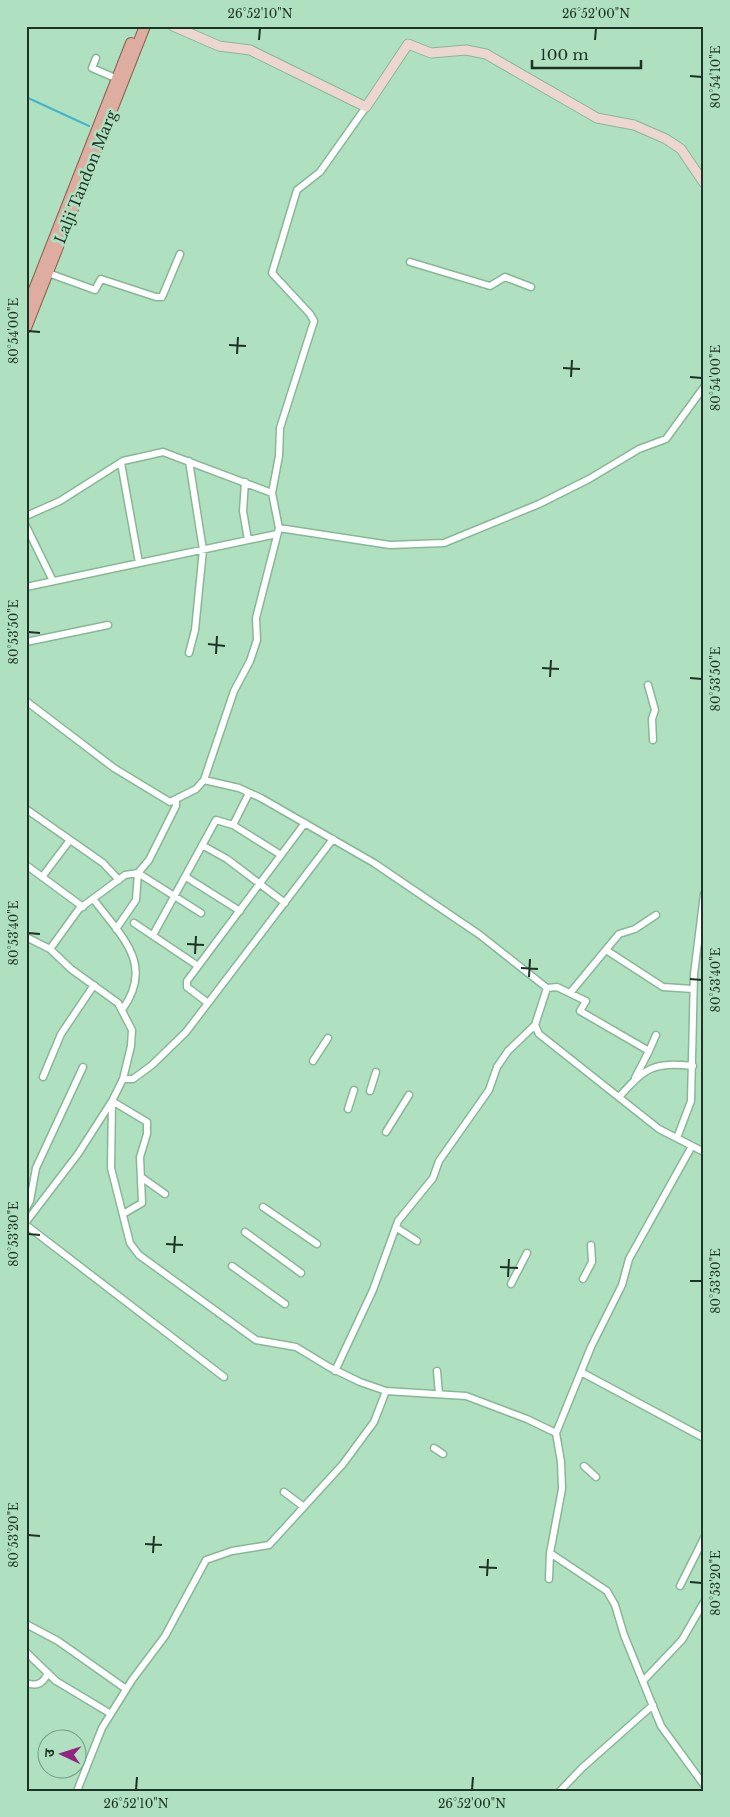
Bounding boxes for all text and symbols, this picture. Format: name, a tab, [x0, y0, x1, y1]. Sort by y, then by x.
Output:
text: 26°52'10"N	[228, 6, 293, 21]
text: 26°52'00"N	[562, 6, 630, 21]
scale bar	[532, 38, 641, 70]
text: 100 m	[540, 45, 589, 64]
text: 80°54'10"E	[708, 45, 723, 109]
street label: Lalji Tandon Marg	[50, 106, 121, 246]
text: 80°54'00"E	[6, 298, 21, 364]
text: 80°54'00"E	[708, 345, 723, 411]
text: 80°53'50"E	[6, 599, 21, 664]
text: 80°53'50"E	[708, 646, 723, 711]
text: 80°53'40"E	[6, 900, 21, 965]
text: 80°53'40"E	[708, 947, 723, 1012]
text: 80°53'30"E	[6, 1201, 21, 1267]
text: 80°53'30"E	[708, 1248, 723, 1314]
text: 80°53'20"E	[6, 1502, 21, 1568]
text: 80°53'20"E	[708, 1550, 723, 1616]
north arrow	[38, 1730, 88, 1780]
text: उ	[40, 1748, 58, 1758]
text: 26°52'10"N	[104, 1796, 169, 1811]
text: 26°52'00"N	[438, 1796, 506, 1811]

